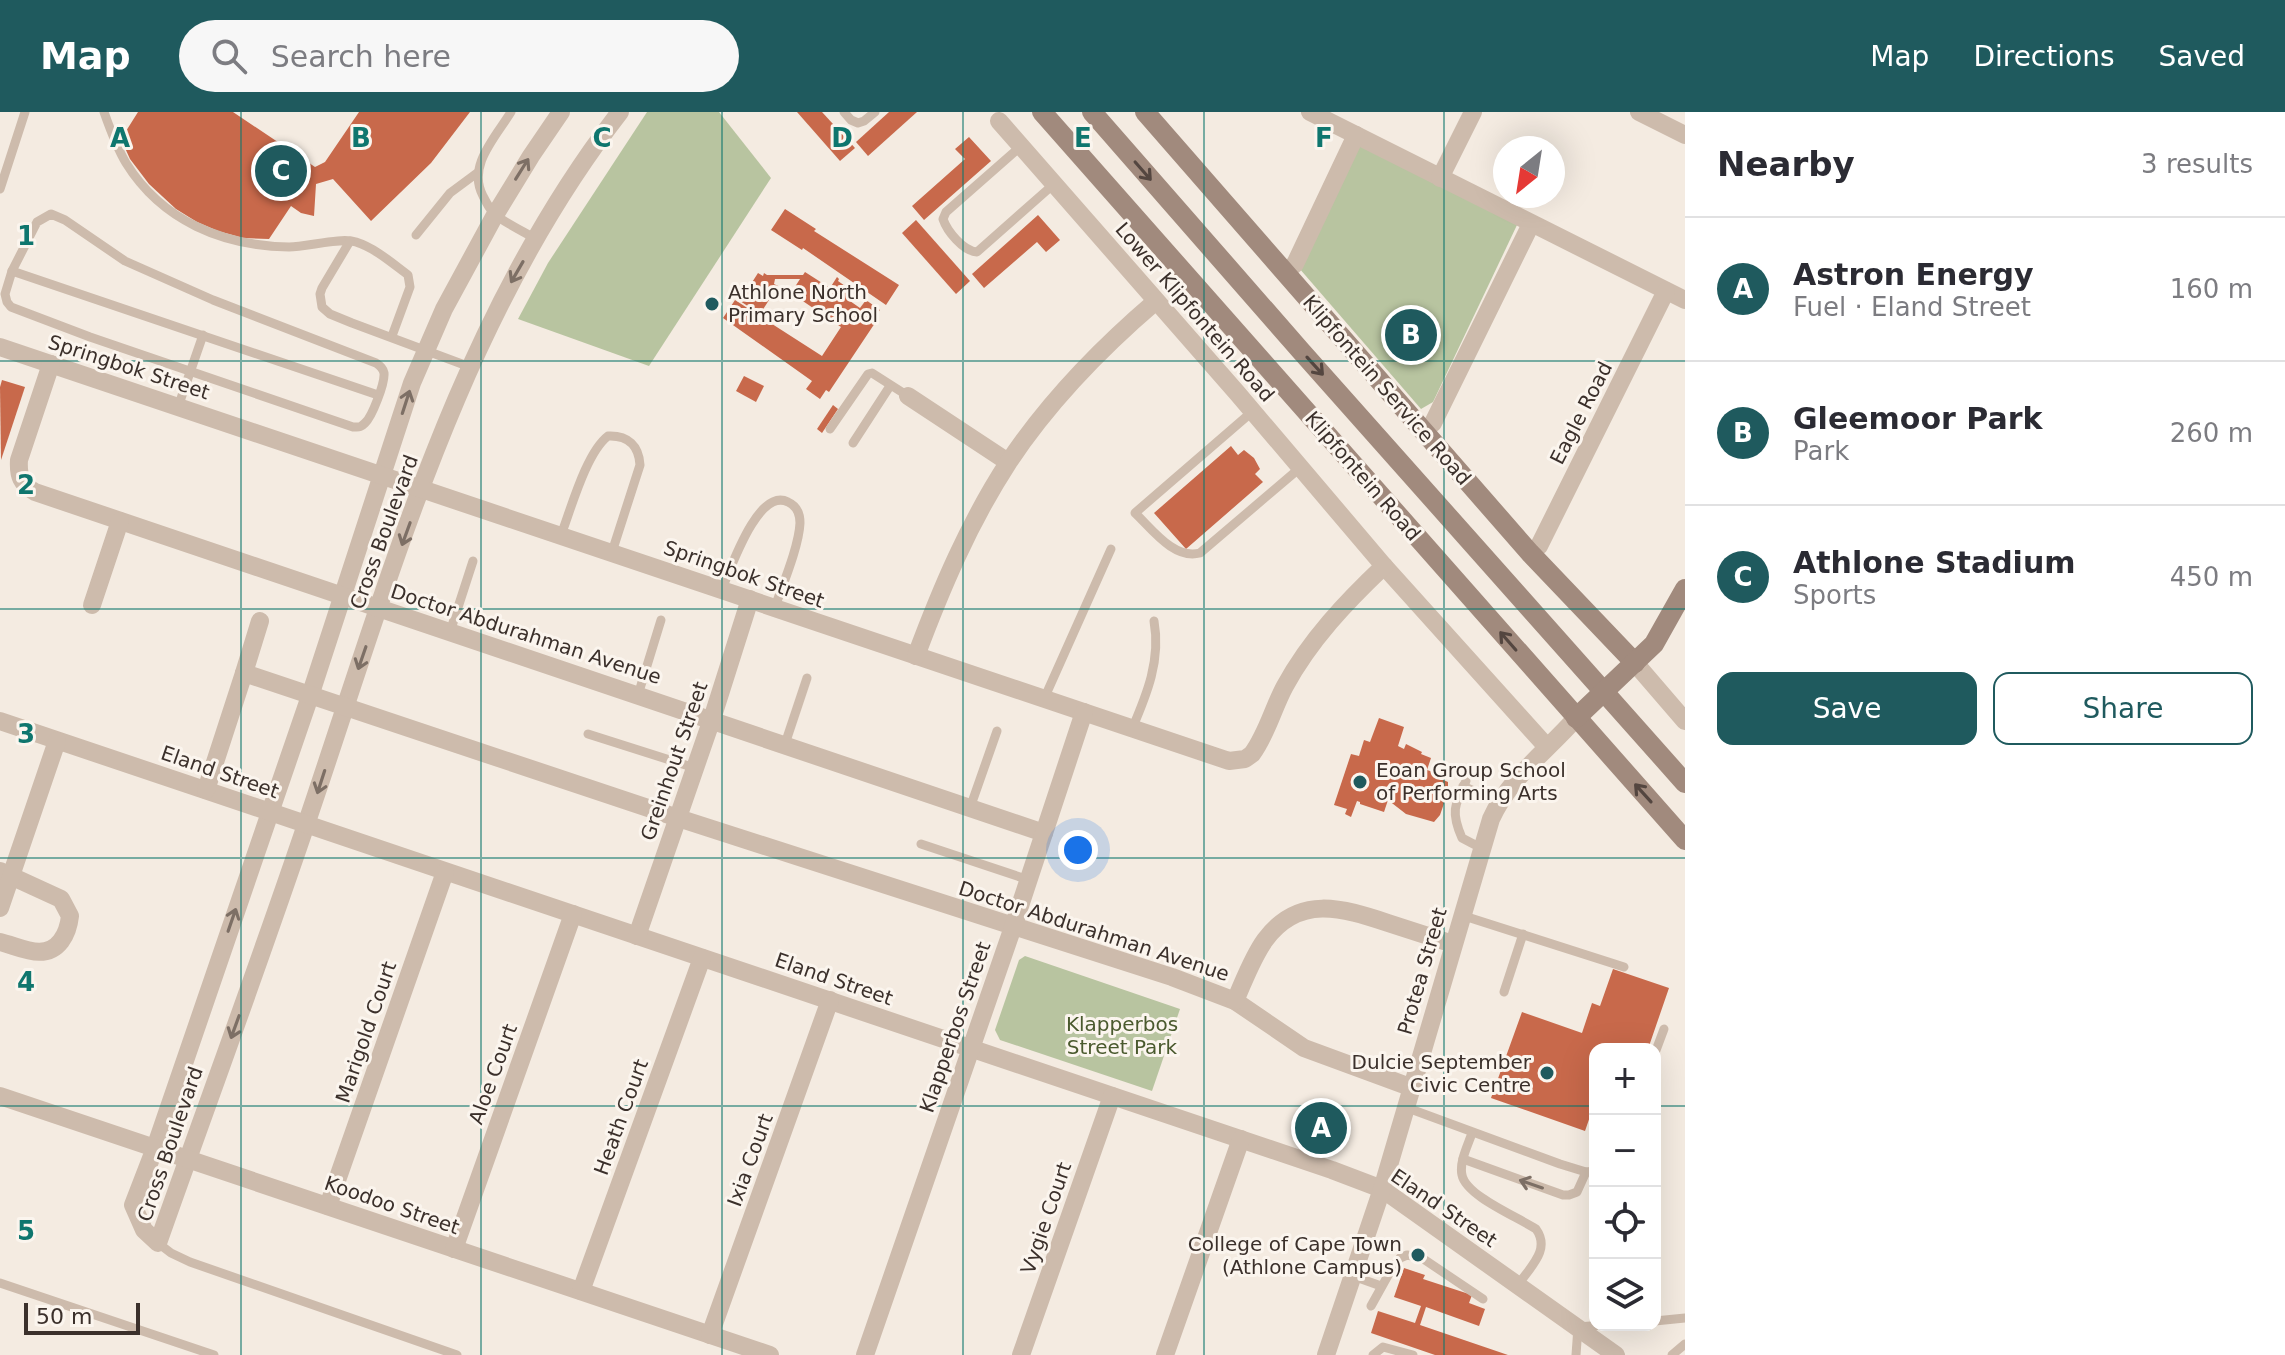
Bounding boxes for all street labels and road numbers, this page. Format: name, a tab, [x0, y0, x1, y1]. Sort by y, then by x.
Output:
street label: Lower Klipfontein Road	[1110, 217, 1280, 407]
street label: Klipfontein Service Road	[1298, 290, 1476, 490]
street label: Springbok Street	[45, 330, 213, 404]
street label: Eagle Road	[1545, 358, 1617, 468]
street label: Klipfontein Road	[1300, 406, 1426, 546]
street label: Cross Boulevard	[345, 452, 423, 612]
street label: Springbok Street	[661, 535, 828, 613]
street label: Doctor Abdurahman Avenue	[388, 579, 664, 689]
street label: Greinhout Street	[636, 678, 712, 844]
street label: Eland Street	[158, 741, 282, 803]
street label: Doctor Abdurahman Avenue	[956, 876, 1232, 986]
street label: Protea Street	[1392, 904, 1452, 1037]
street label: Klapperbos Street	[914, 938, 996, 1116]
street label: Eland Street	[772, 948, 896, 1010]
street label: Marigold Court	[331, 958, 401, 1106]
street label: Aloe Court	[464, 1020, 522, 1127]
street label: Heath Court	[589, 1056, 653, 1178]
street label: Cross Boulevard	[132, 1063, 208, 1225]
street label: Ixia Court	[722, 1110, 778, 1210]
street label: Vygie Court	[1016, 1159, 1076, 1277]
street label: Eland Street	[1386, 1164, 1502, 1252]
street label: Koodoo Street	[321, 1171, 463, 1239]

